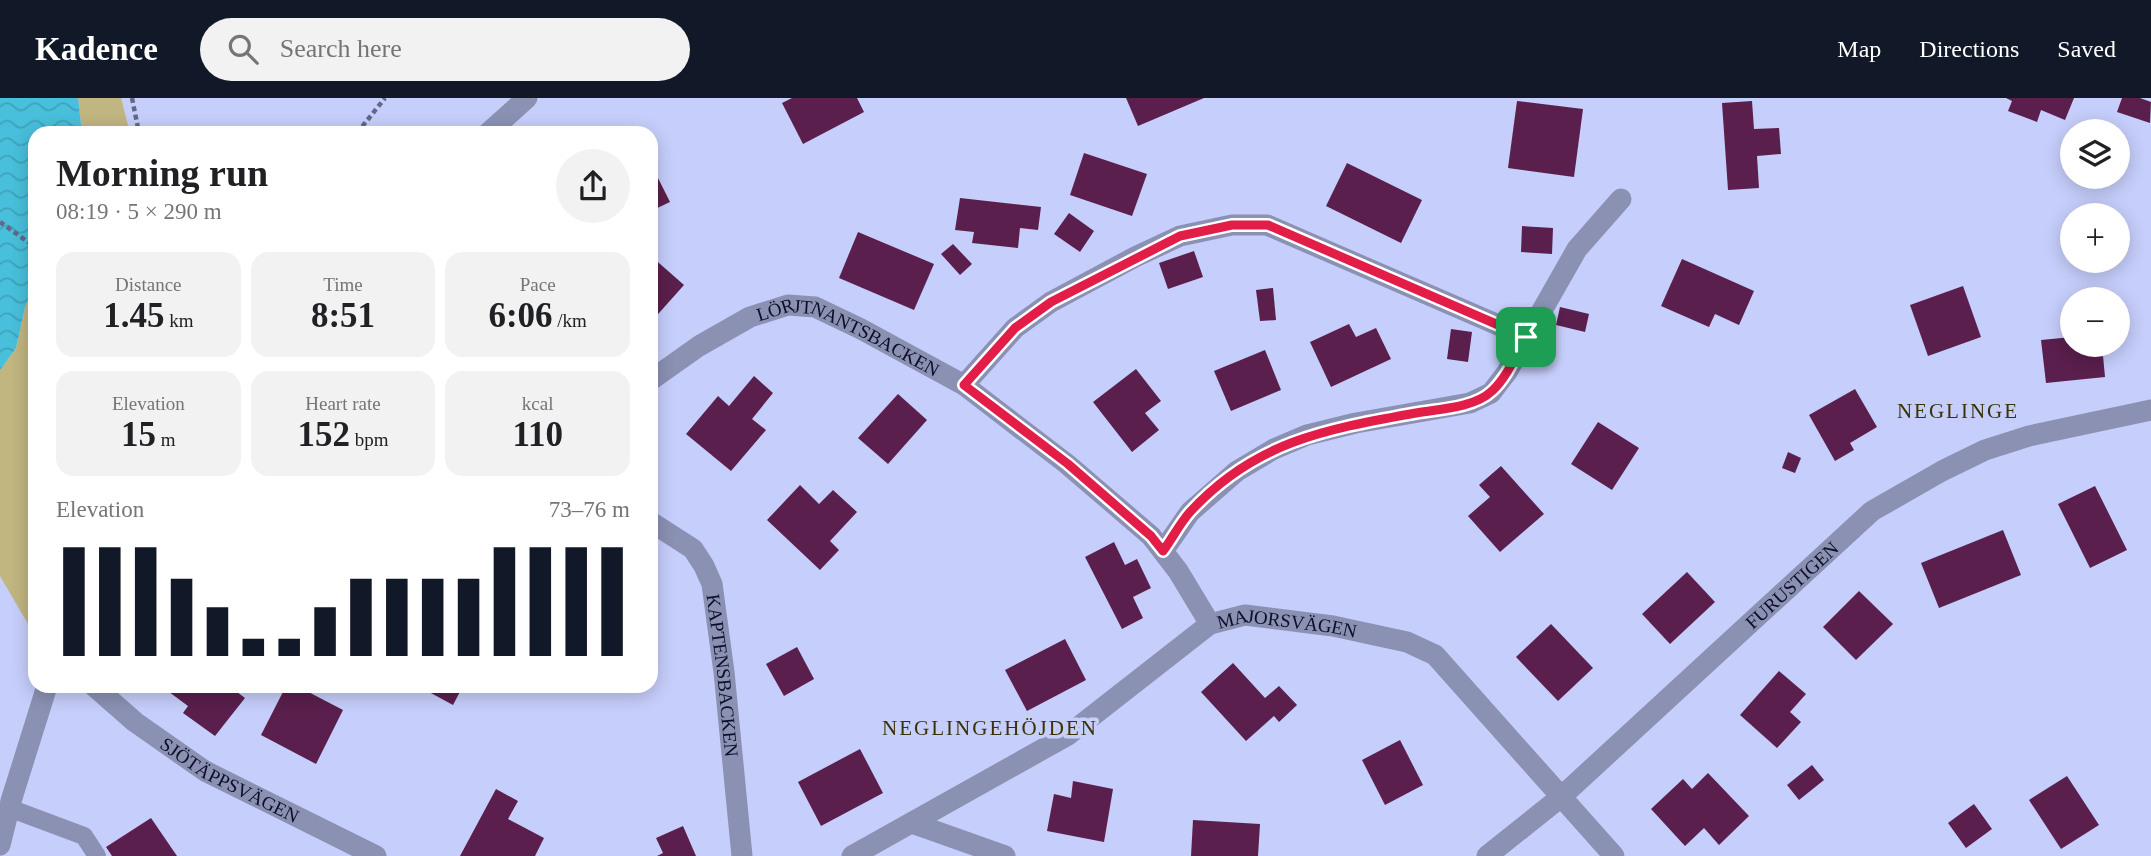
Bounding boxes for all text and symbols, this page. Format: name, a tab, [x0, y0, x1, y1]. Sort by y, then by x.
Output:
search box	[200, 18, 690, 81]
icon: search	[224, 30, 262, 68]
text: Kadence	[35, 31, 158, 67]
text: Search here	[280, 34, 402, 63]
text: Map	[1837, 36, 1881, 62]
text: Directions	[1919, 36, 2019, 62]
text: Saved	[2057, 36, 2116, 62]
map controls	[2060, 119, 2130, 357]
button: layers	[2060, 119, 2130, 189]
button: share	[556, 149, 630, 223]
text: Morning run	[56, 152, 268, 194]
text: 08:19 · 5 × 290 m	[56, 199, 222, 224]
button: +	[2060, 203, 2130, 273]
text: Distance	[115, 274, 182, 295]
text: Time	[323, 274, 363, 295]
text: Pace	[520, 274, 556, 295]
button: −	[2060, 287, 2130, 357]
street label: LÖRJTNANTSBACKEN	[754, 293, 943, 380]
text: 1.45	[103, 296, 164, 335]
text: 8:51	[311, 296, 375, 335]
text: 6:06	[488, 296, 553, 335]
pin	[1496, 307, 1556, 367]
text: km	[164, 310, 193, 331]
text: /km	[553, 310, 587, 331]
icon: arrive	[1507, 318, 1545, 356]
text: Elevation	[112, 393, 185, 414]
text: Heart rate	[305, 393, 381, 414]
text: kcal	[522, 393, 553, 414]
district label: NEGLINGE	[1897, 399, 2019, 423]
text: 15	[121, 415, 156, 454]
text: 152	[297, 415, 350, 454]
text: 110	[512, 415, 563, 454]
text: m	[156, 429, 176, 450]
text: bpm	[350, 429, 389, 450]
text: Elevation	[56, 497, 144, 522]
text: 73–76 m	[549, 497, 630, 522]
street label: FURUSTIGEN	[1741, 537, 1843, 633]
street label: KAPTENSBACKEN	[703, 593, 743, 758]
street label: MAJORSVÄGEN	[1215, 604, 1359, 641]
district label: NEGLINGEHÖJDEN	[882, 716, 1098, 740]
street label: SJÖTÄPPSVÄGEN	[157, 733, 303, 827]

